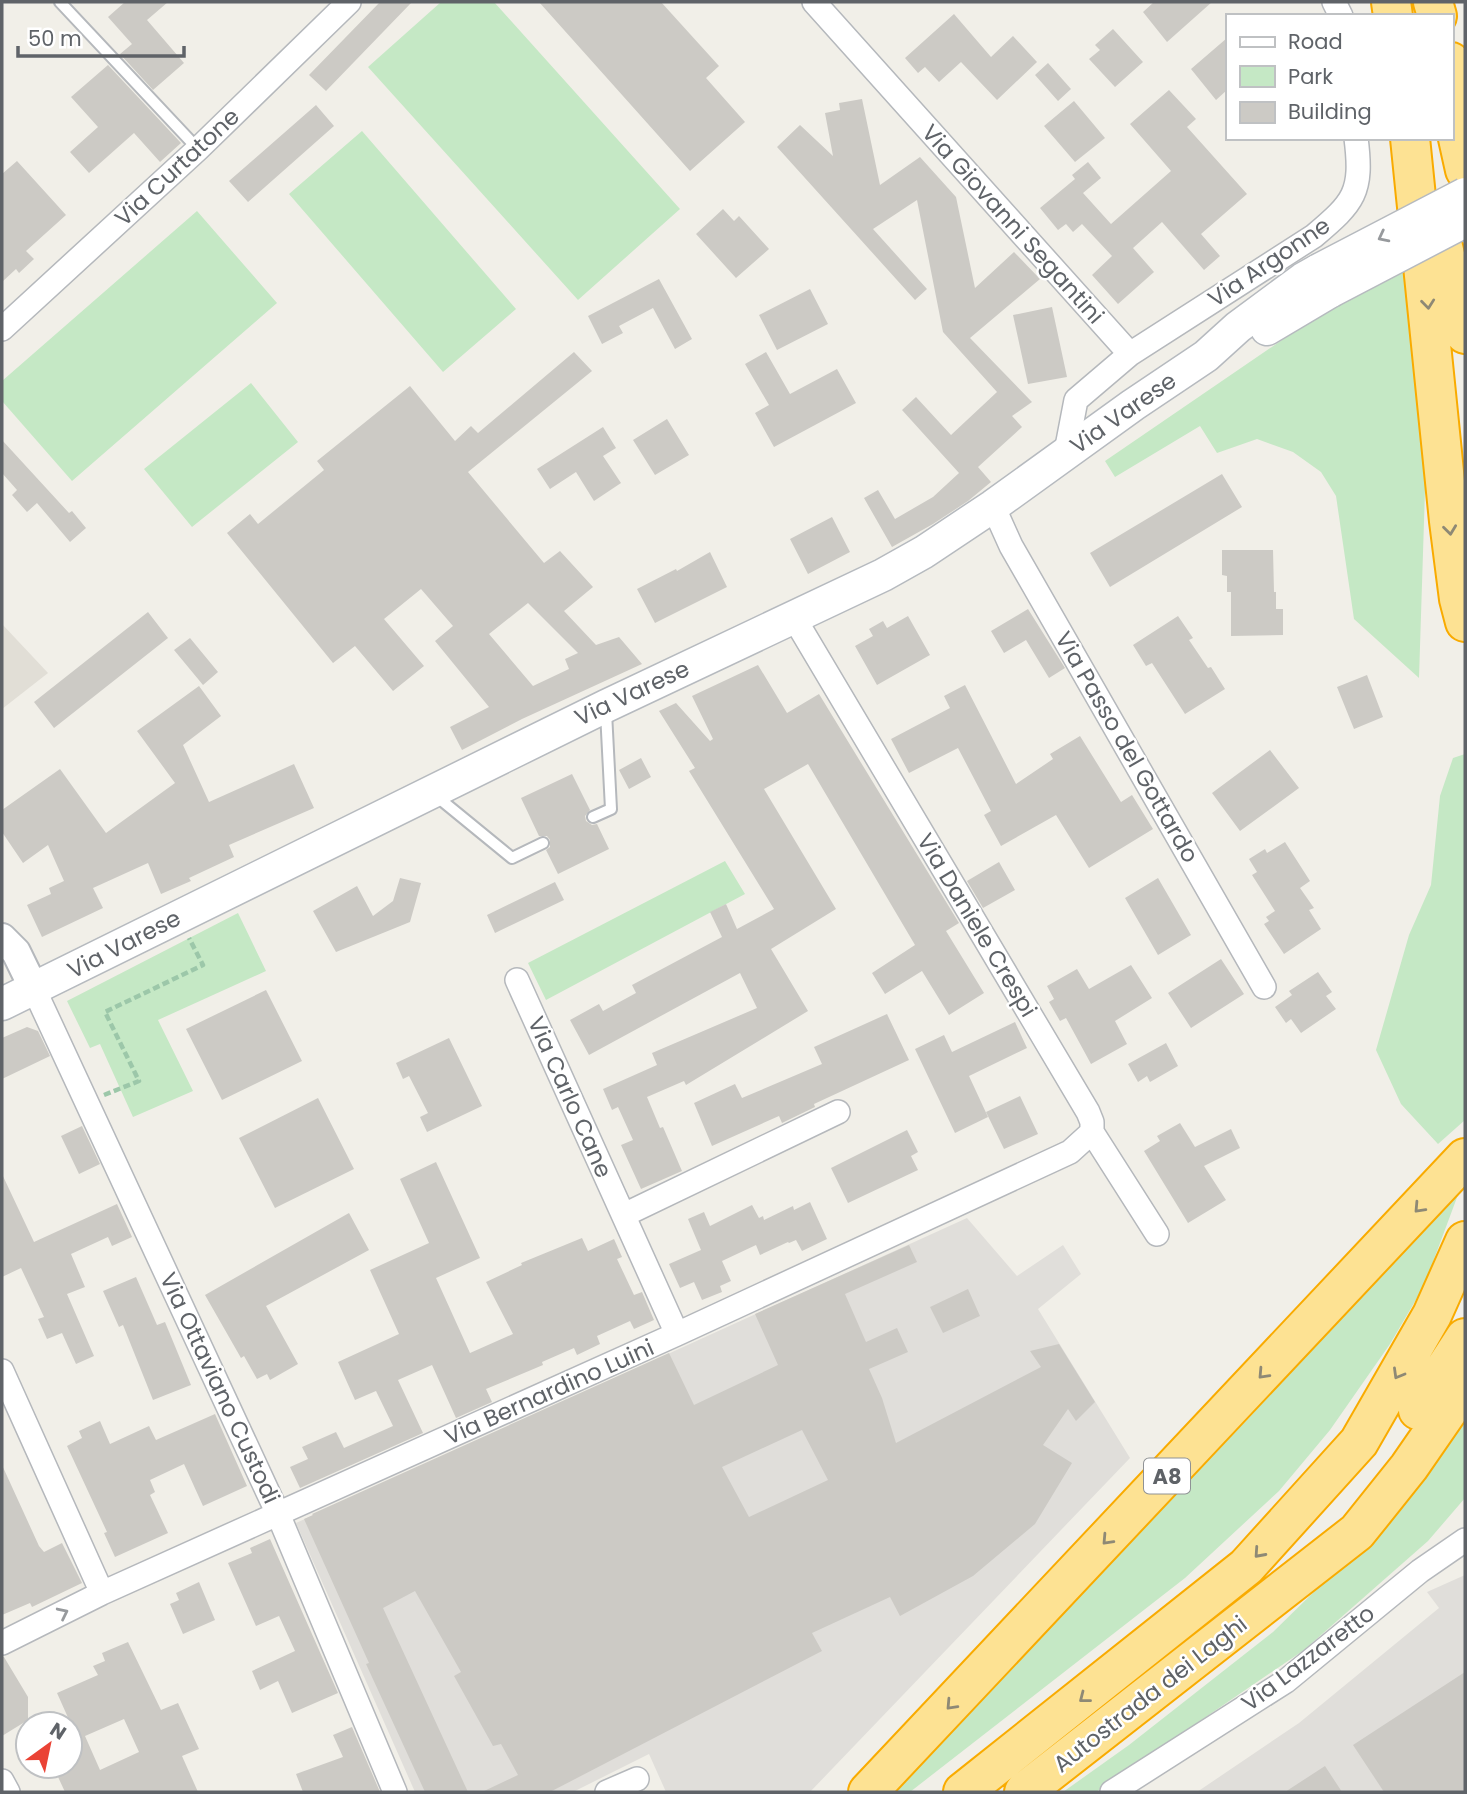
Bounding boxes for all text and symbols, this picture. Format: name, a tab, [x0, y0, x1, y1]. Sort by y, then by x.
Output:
scale bar	[18, 14, 184, 58]
legend	[1226, 14, 1453, 140]
text: 50 m	[28, 24, 82, 53]
text: Road	[1288, 27, 1343, 56]
text: Park	[1288, 62, 1333, 91]
text: Building	[1288, 97, 1372, 126]
street label: Via Curtatone	[108, 101, 246, 233]
street label: Via Giovanni Segantini	[915, 117, 1111, 331]
street label: Via Argonne	[1202, 209, 1336, 315]
one-way arrow	[1378, 228, 1390, 242]
one-way arrow	[1420, 298, 1435, 309]
street label: Via Varese	[1063, 365, 1183, 461]
one-way arrow	[1442, 524, 1457, 536]
street label: Via Passo del Gottardo	[1048, 626, 1206, 868]
street label: Via Varese	[569, 652, 695, 734]
street label: Via Daniele Crespi	[909, 827, 1045, 1023]
street label: Via Varese	[62, 902, 186, 986]
street label: Via Carlo Cane	[520, 1011, 620, 1183]
one-way arrow	[1414, 1200, 1427, 1213]
street label: Via Ottaviano Custodi	[152, 1267, 288, 1509]
street label: Via Bernardino Luini	[439, 1331, 659, 1453]
one-way arrow	[1259, 1366, 1271, 1379]
one-way arrow	[1393, 1367, 1406, 1379]
road number: A8	[1144, 1458, 1190, 1494]
one-way arrow	[1103, 1532, 1115, 1545]
one-way arrow	[1255, 1545, 1267, 1558]
street label: Via Lazzaretto	[1235, 1597, 1381, 1719]
one-way arrow	[56, 1607, 68, 1621]
street label: Autostrada dei Laghi	[1046, 1608, 1254, 1780]
one-way arrow	[1079, 1689, 1092, 1702]
one-way arrow	[947, 1697, 960, 1710]
north arrow	[14, 1710, 84, 1780]
text: N	[45, 1716, 71, 1746]

